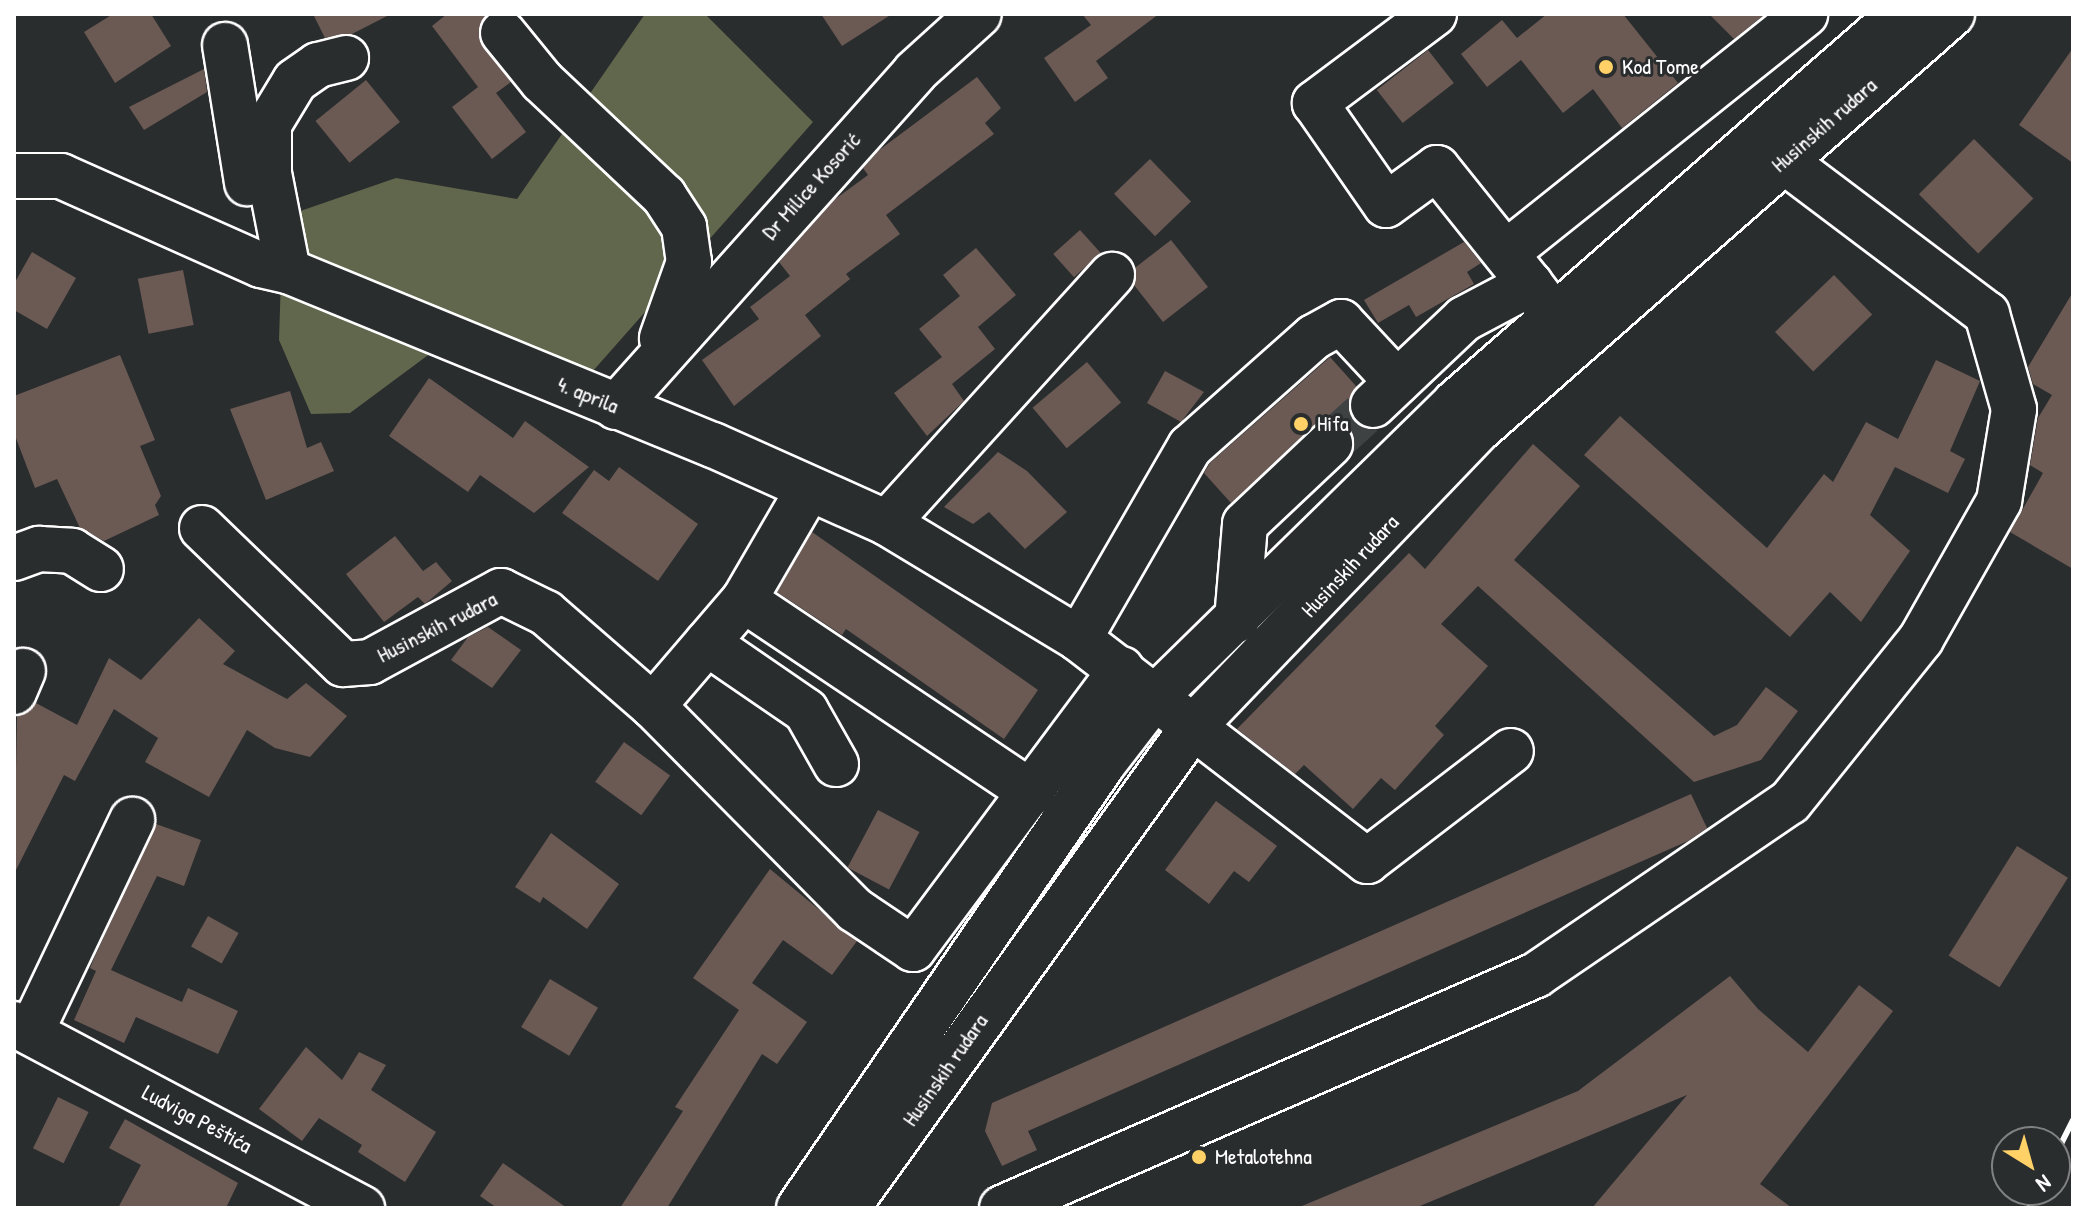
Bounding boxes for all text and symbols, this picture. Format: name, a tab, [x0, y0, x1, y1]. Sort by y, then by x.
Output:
place label: Kod Tome	[1622, 54, 1699, 80]
marker: Kod Tome	[1597, 58, 1615, 76]
street label: Husinskih rudara	[1766, 72, 1882, 178]
street label: Dr Milice Kosorić	[756, 127, 866, 245]
street label: 4. aprila	[553, 371, 623, 419]
place label: Hifa	[1317, 411, 1349, 437]
marker: Hifa	[1292, 415, 1310, 433]
street label: Husinskih rudara	[1296, 509, 1404, 623]
street label: Husinskih rudara	[373, 586, 501, 668]
street label: Husinskih rudara	[897, 1009, 993, 1131]
street label: Ludviga Peštića	[138, 1079, 256, 1159]
north arrow	[1991, 1126, 2071, 1206]
place label: Metalotehna	[1215, 1144, 1312, 1170]
marker: Metalotehna	[1190, 1148, 1208, 1166]
text: N	[2031, 1168, 2058, 1199]

